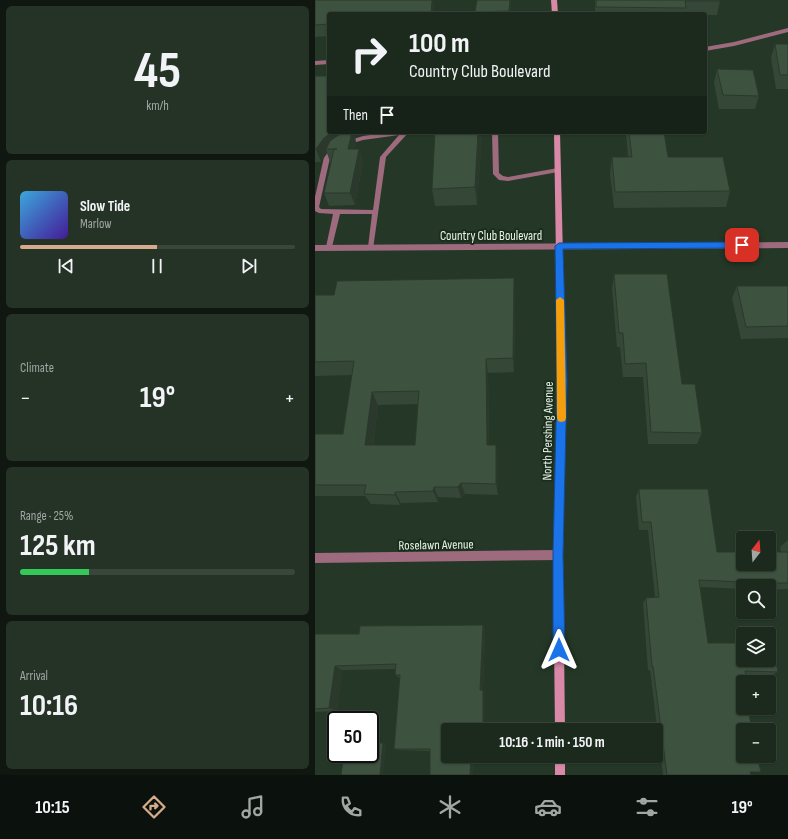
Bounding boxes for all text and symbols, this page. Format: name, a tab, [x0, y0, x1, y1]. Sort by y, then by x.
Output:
text: 100 m	[409, 27, 470, 60]
icon: right	[343, 28, 395, 80]
text: 45	[134, 40, 181, 103]
text: Country Club Boulevard	[409, 61, 550, 82]
text: km/h	[146, 98, 169, 114]
icon: arrive	[376, 104, 398, 126]
text: Then	[343, 106, 368, 125]
text: Slow Tide	[80, 197, 130, 216]
text: Marlow	[80, 216, 112, 232]
street label: Country Club Boulevard	[440, 228, 542, 244]
pin	[725, 228, 759, 262]
icon: arrive	[731, 234, 753, 256]
icon: previous	[55, 255, 77, 277]
icon: pause	[146, 255, 168, 277]
icon: next	[238, 255, 260, 277]
text: Climate	[20, 360, 54, 376]
text: 19°	[140, 380, 175, 416]
street label: North Pershing Avenue	[539, 381, 557, 481]
text: −	[20, 385, 31, 412]
text: +	[284, 385, 295, 412]
text: Range · 25%	[20, 508, 73, 524]
text: 125 km	[20, 528, 96, 564]
north arrow	[736, 531, 776, 571]
map controls	[736, 531, 776, 763]
street label: Roselawn Avenue	[398, 536, 474, 554]
button: search	[736, 579, 776, 619]
button: layers	[736, 627, 776, 667]
position arrow	[538, 629, 580, 671]
text: Arrival	[20, 668, 48, 684]
button: +	[736, 675, 776, 715]
text: 10:16	[20, 688, 78, 724]
speed limit sign: 50	[327, 711, 379, 763]
button: −	[736, 723, 776, 763]
text: 10:16 · 1 min · 150 m	[499, 733, 605, 752]
icon: directions	[140, 793, 168, 821]
icon: music	[239, 793, 267, 821]
icon: phone	[337, 793, 365, 821]
icon: climate	[436, 793, 464, 821]
icon: car	[534, 793, 562, 821]
icon: filters	[633, 793, 661, 821]
text: 10:15	[35, 797, 70, 818]
text: 19°	[731, 797, 753, 818]

